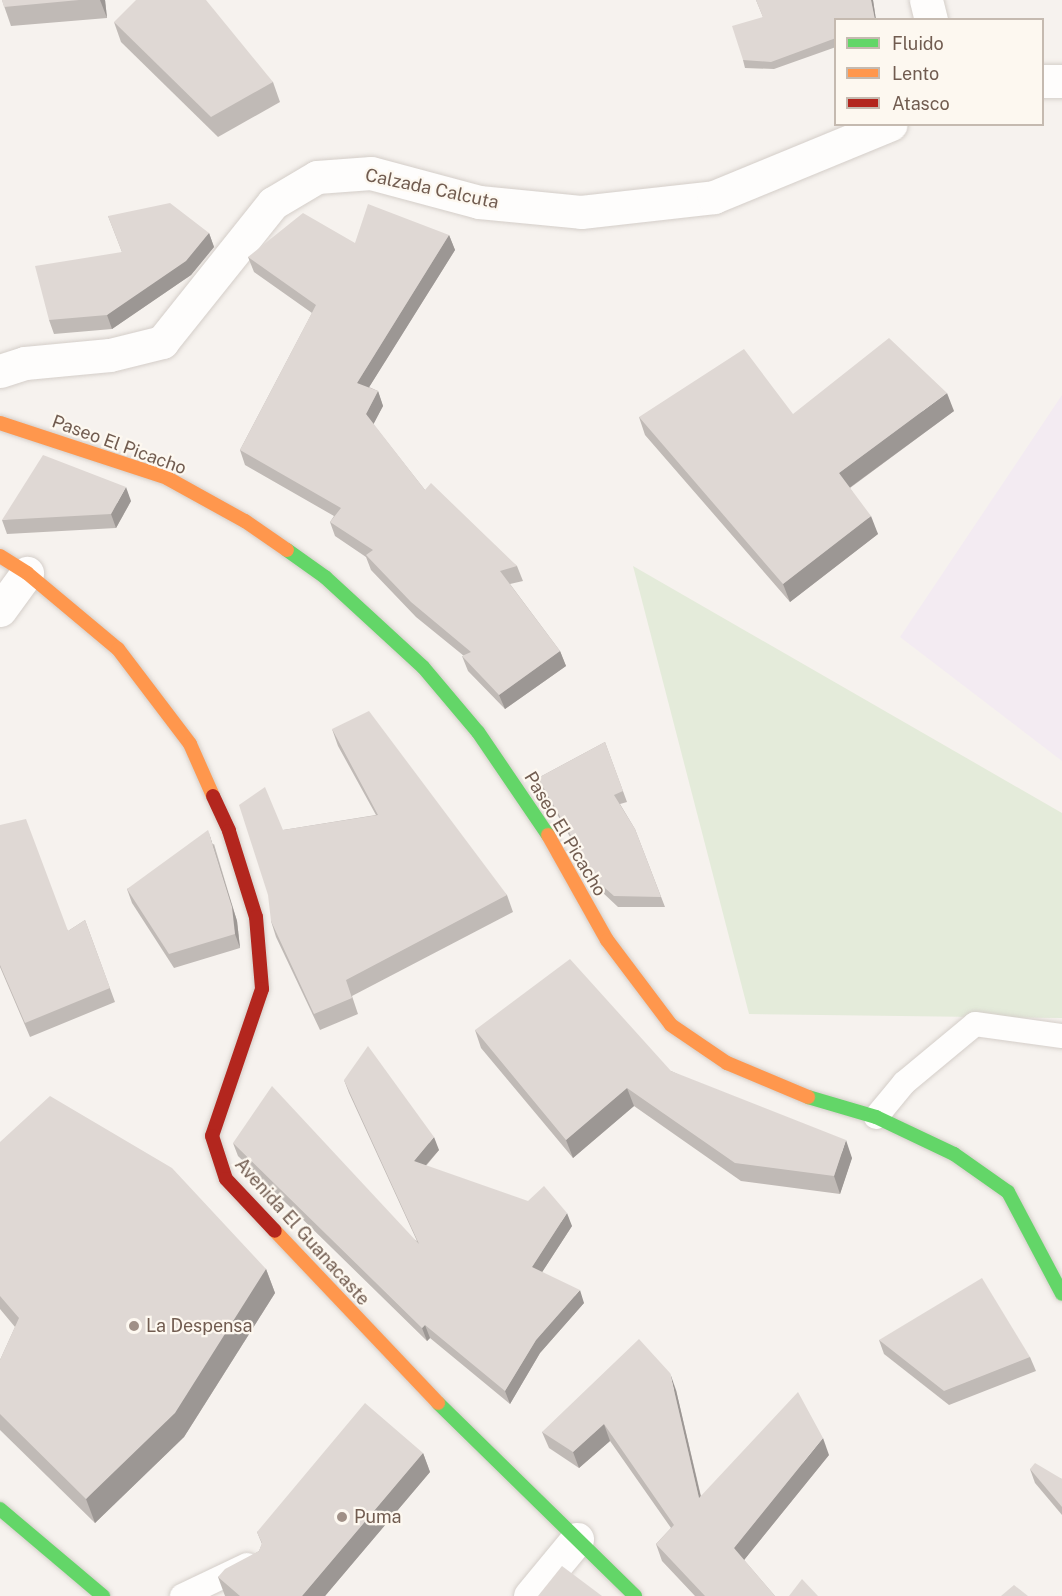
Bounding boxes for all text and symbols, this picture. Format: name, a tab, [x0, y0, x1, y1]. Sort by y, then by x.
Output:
legend	[834, 18, 1044, 126]
text: Fluido	[892, 33, 944, 54]
text: Lento	[892, 63, 939, 84]
text: Atasco	[892, 93, 950, 114]
street label: Calzada Calcuta	[363, 164, 501, 214]
street label: Paseo El Picacho	[49, 411, 189, 479]
street label: Paseo El Picacho	[519, 768, 611, 900]
street label: Avenida El Guanacaste	[230, 1154, 374, 1310]
place label: La Despensa	[146, 1315, 252, 1337]
marker: La Despensa	[127, 1319, 141, 1333]
place label: Puma	[354, 1506, 401, 1528]
marker: Puma	[335, 1510, 349, 1524]

